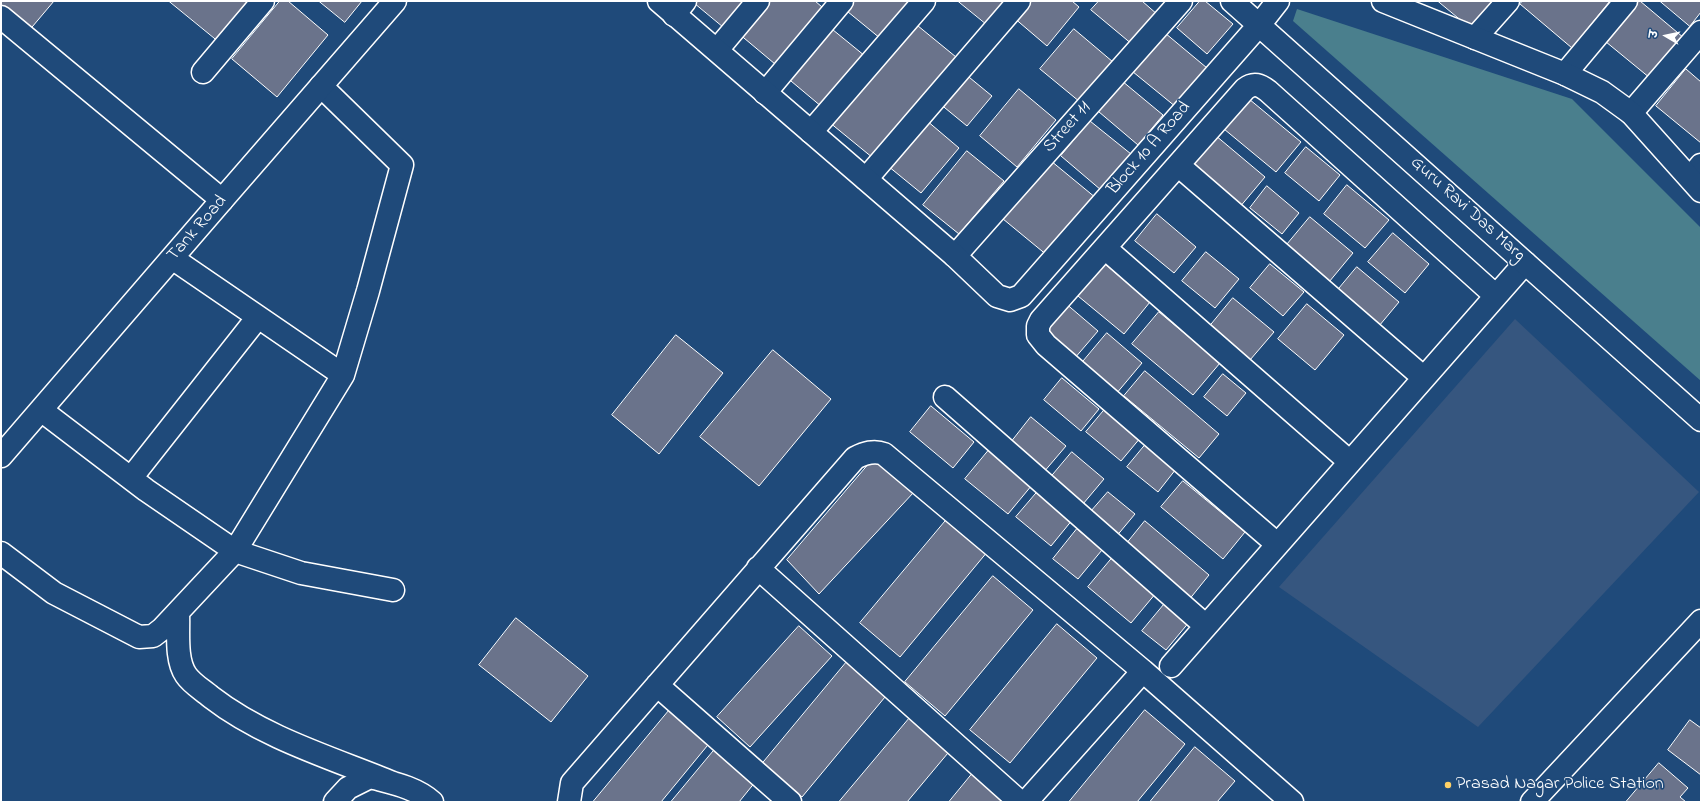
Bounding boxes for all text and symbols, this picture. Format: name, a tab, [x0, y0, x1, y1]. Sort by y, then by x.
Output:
north arrow	[1646, 16, 1686, 56]
text: उ	[1646, 29, 1663, 39]
street label: Street 11	[1039, 98, 1097, 158]
street label: Block 10 A Road	[1104, 98, 1196, 200]
street label: Guru Ravi Das Marg	[1405, 153, 1529, 267]
street label: Tank Road	[163, 192, 233, 266]
place label: Prasad Nagar Police Station	[1456, 774, 1664, 796]
marker: Prasad Nagar Police Station	[1443, 780, 1453, 790]

